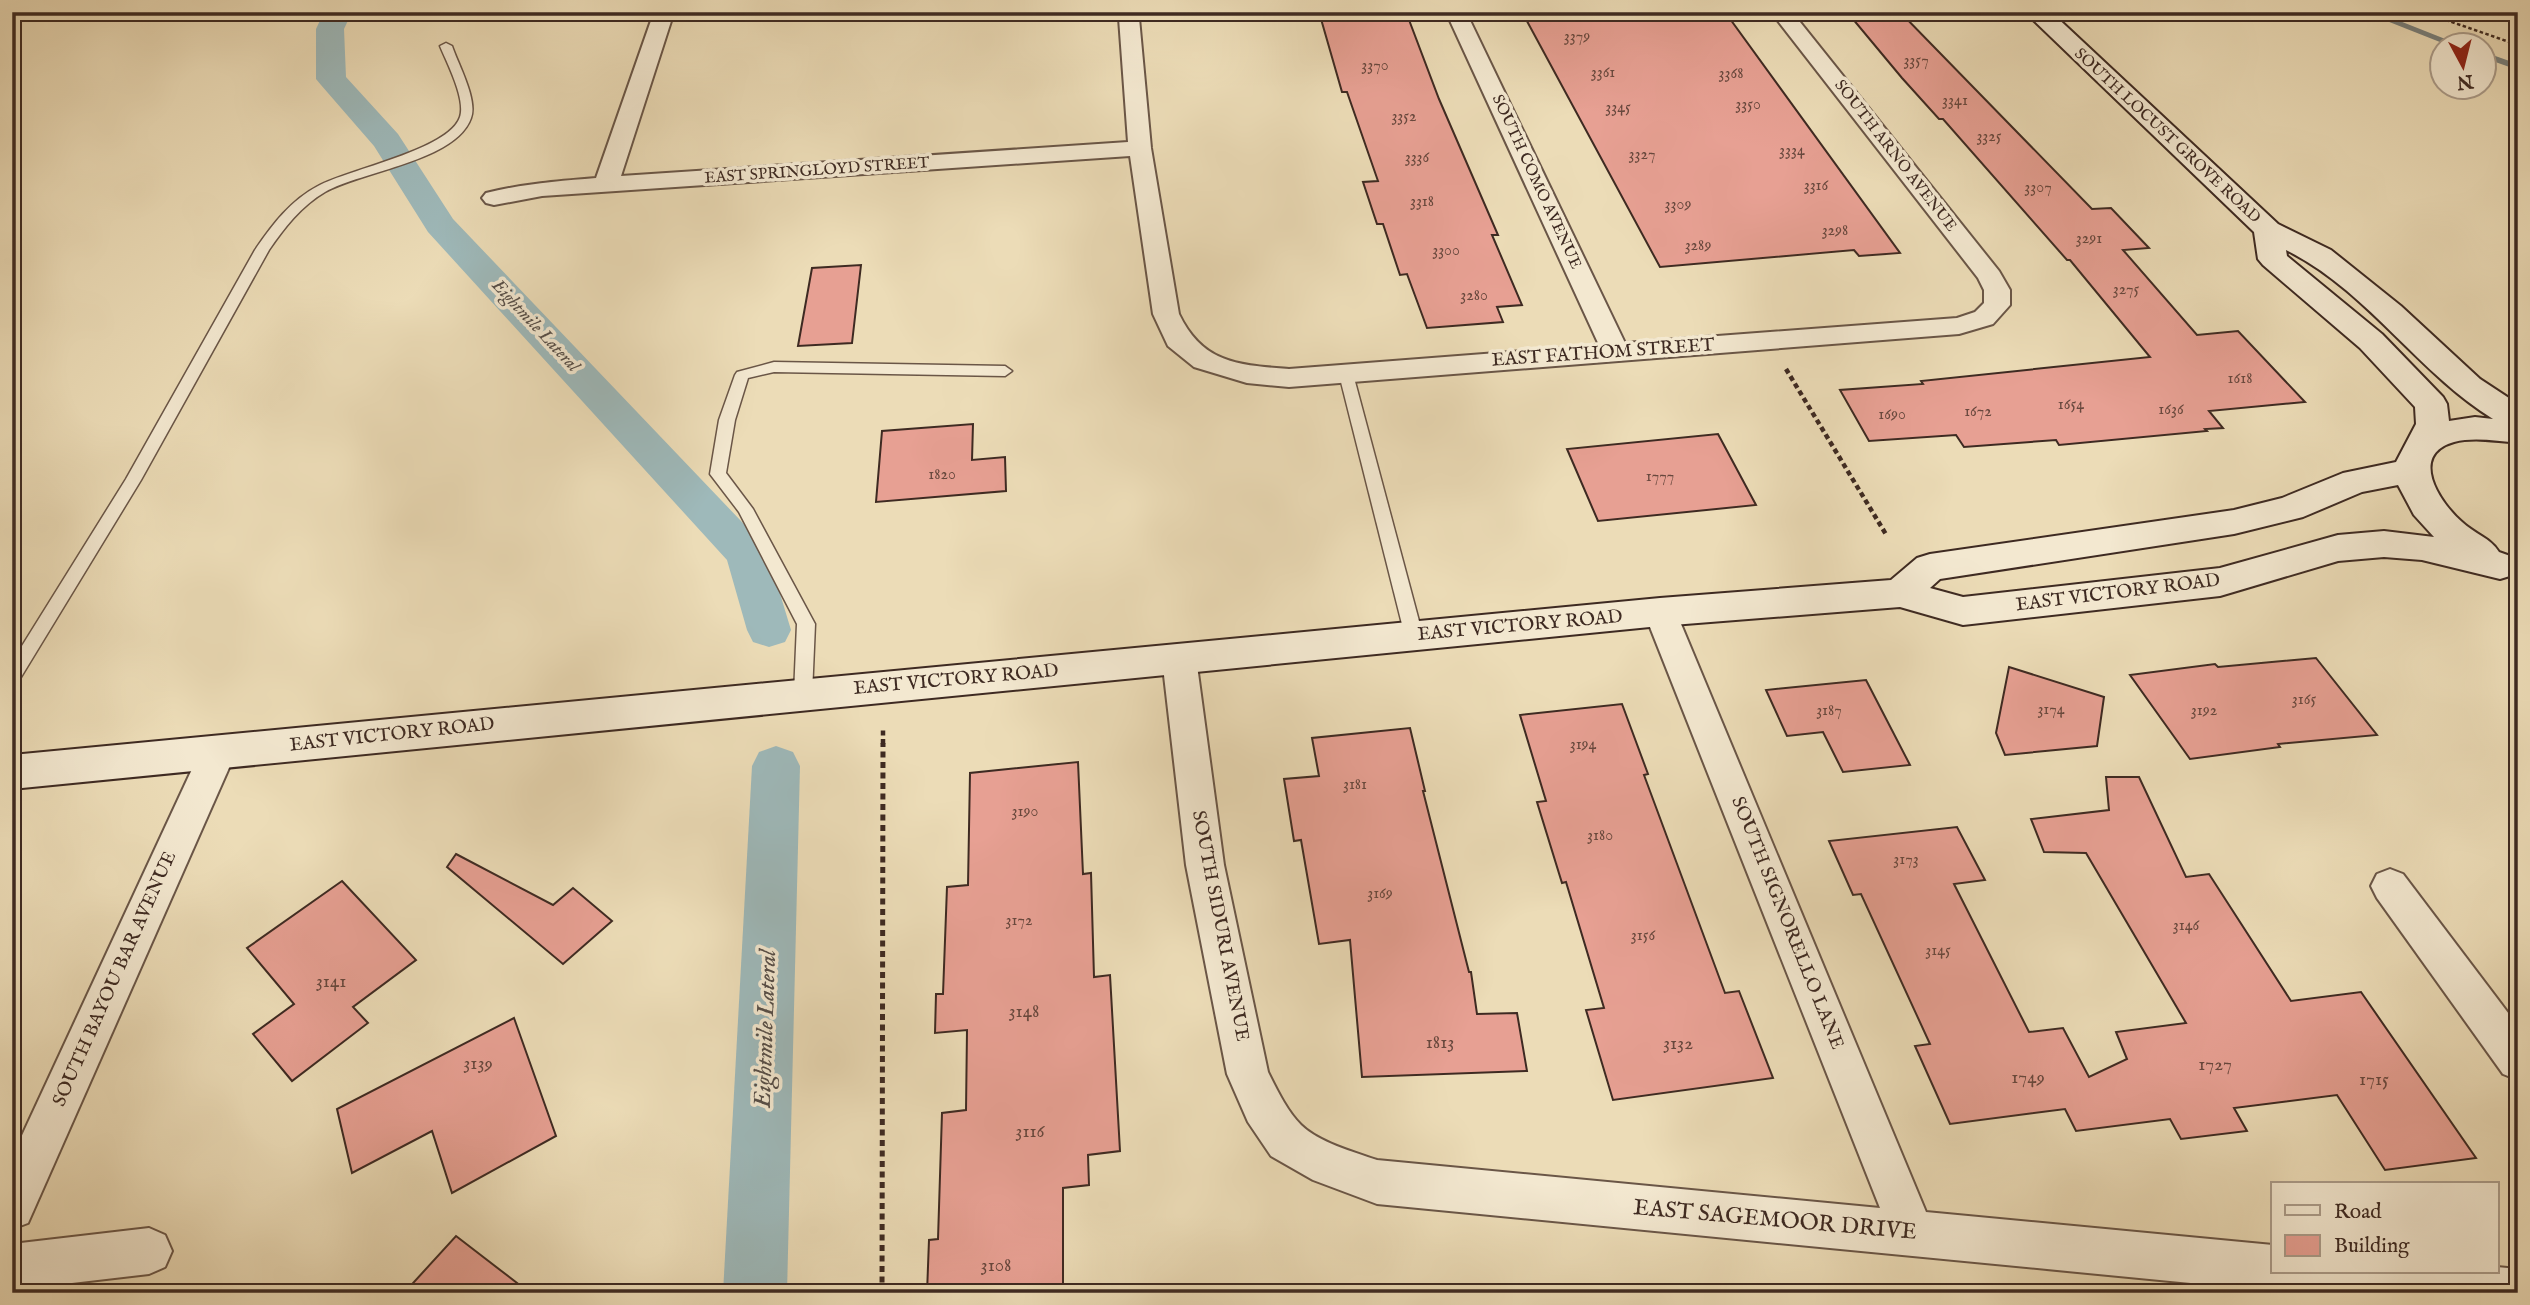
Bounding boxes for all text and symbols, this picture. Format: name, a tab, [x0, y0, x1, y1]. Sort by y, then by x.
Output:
house number: 3379	[1564, 27, 1590, 47]
north arrow	[2428, 32, 2498, 102]
street label: SOUTH LOCUST GROVE ROAD	[2070, 44, 2265, 228]
house number: 3357	[1903, 51, 1929, 71]
house number: 3370	[1361, 56, 1389, 76]
house number: 3361	[1591, 63, 1615, 83]
house number: 3368	[1719, 64, 1743, 84]
text: N	[2455, 68, 2475, 94]
street label: SOUTH ARNO AVENUE	[1829, 76, 1961, 236]
house number: 3341	[1942, 91, 1968, 111]
street label: SOUTH COMO AVENUE	[1487, 92, 1585, 272]
house number: 3350	[1735, 95, 1761, 115]
house number: 3345	[1605, 98, 1631, 118]
house number: 3352	[1391, 107, 1417, 127]
house number: 3325	[1976, 127, 2002, 147]
house number: 3334	[1779, 141, 1805, 161]
house number: 3327	[1629, 145, 1655, 165]
house number: 3336	[1405, 148, 1430, 168]
street label: EAST SPRINGLOYD STREET	[704, 153, 930, 189]
house number: 3316	[1804, 176, 1829, 196]
house number: 3307	[2024, 178, 2052, 198]
house number: 3318	[1410, 192, 1434, 212]
house number: 3309	[1665, 195, 1691, 215]
house number: 3298	[1822, 221, 1848, 241]
house number: 3291	[2076, 229, 2102, 249]
house number: 3289	[1685, 236, 1711, 256]
house number: 3300	[1432, 241, 1460, 261]
water label: Eightmile Lateral	[485, 274, 585, 379]
house number: 3275	[2113, 280, 2139, 300]
house number: 3280	[1460, 286, 1488, 306]
street label: EAST FATHOM STREET	[1491, 333, 1715, 373]
house number: 1618	[2228, 369, 2252, 389]
house number: 1654	[2058, 395, 2084, 415]
house number: 1636	[2158, 400, 2184, 420]
house number: 1672	[1964, 402, 1992, 422]
house number: 1690	[1878, 405, 1906, 425]
house number: 1820	[928, 465, 956, 485]
house number: 1777	[1646, 467, 1674, 487]
street label: EAST VICTORY ROAD	[2014, 569, 2222, 617]
street label: EAST VICTORY ROAD	[1416, 605, 1624, 647]
street label: EAST VICTORY ROAD	[852, 659, 1060, 701]
house number: 3165	[2292, 690, 2316, 710]
house number: 3174	[2037, 700, 2065, 720]
house number: 3187	[1816, 701, 1842, 721]
house number: 3192	[2191, 701, 2217, 721]
street label: EAST VICTORY ROAD	[288, 712, 496, 758]
house number: 3194	[1570, 735, 1596, 755]
house number: 3181	[1343, 775, 1367, 795]
street label: SOUTH SIGNORELLO LANE	[1725, 793, 1849, 1053]
house number: 3190	[1012, 802, 1039, 822]
street label: SOUTH SIDURI AVENUE	[1186, 808, 1254, 1044]
house number: 3180	[1587, 826, 1613, 846]
street label: SOUTH BAYOU BAR AVENUE	[48, 848, 182, 1110]
house number: 3173	[1893, 850, 1919, 870]
house number: 3169	[1367, 884, 1393, 904]
house number: 3172	[1006, 911, 1032, 931]
house number: 3146	[2173, 916, 2200, 936]
house number: 3156	[1631, 926, 1655, 946]
house number: 3145	[1925, 941, 1951, 961]
water label: Eightmile Lateral	[748, 947, 784, 1110]
house number: 3141	[316, 970, 346, 994]
house number: 3148	[1009, 1000, 1039, 1024]
house number: 1813	[1426, 1031, 1454, 1055]
house number: 3132	[1663, 1032, 1693, 1056]
house number: 3139	[463, 1052, 493, 1076]
house number: 1727	[2198, 1053, 2232, 1077]
house number: 1749	[2011, 1066, 2045, 1090]
house number: 1715	[2359, 1068, 2389, 1092]
house number: 3116	[1015, 1120, 1046, 1144]
legend	[2271, 1182, 2498, 1274]
street label: EAST SAGEMOOR DRIVE	[1632, 1193, 1918, 1247]
text: Road	[2334, 1199, 2382, 1226]
text: Building	[2334, 1233, 2410, 1260]
house number: 3108	[981, 1254, 1011, 1278]

